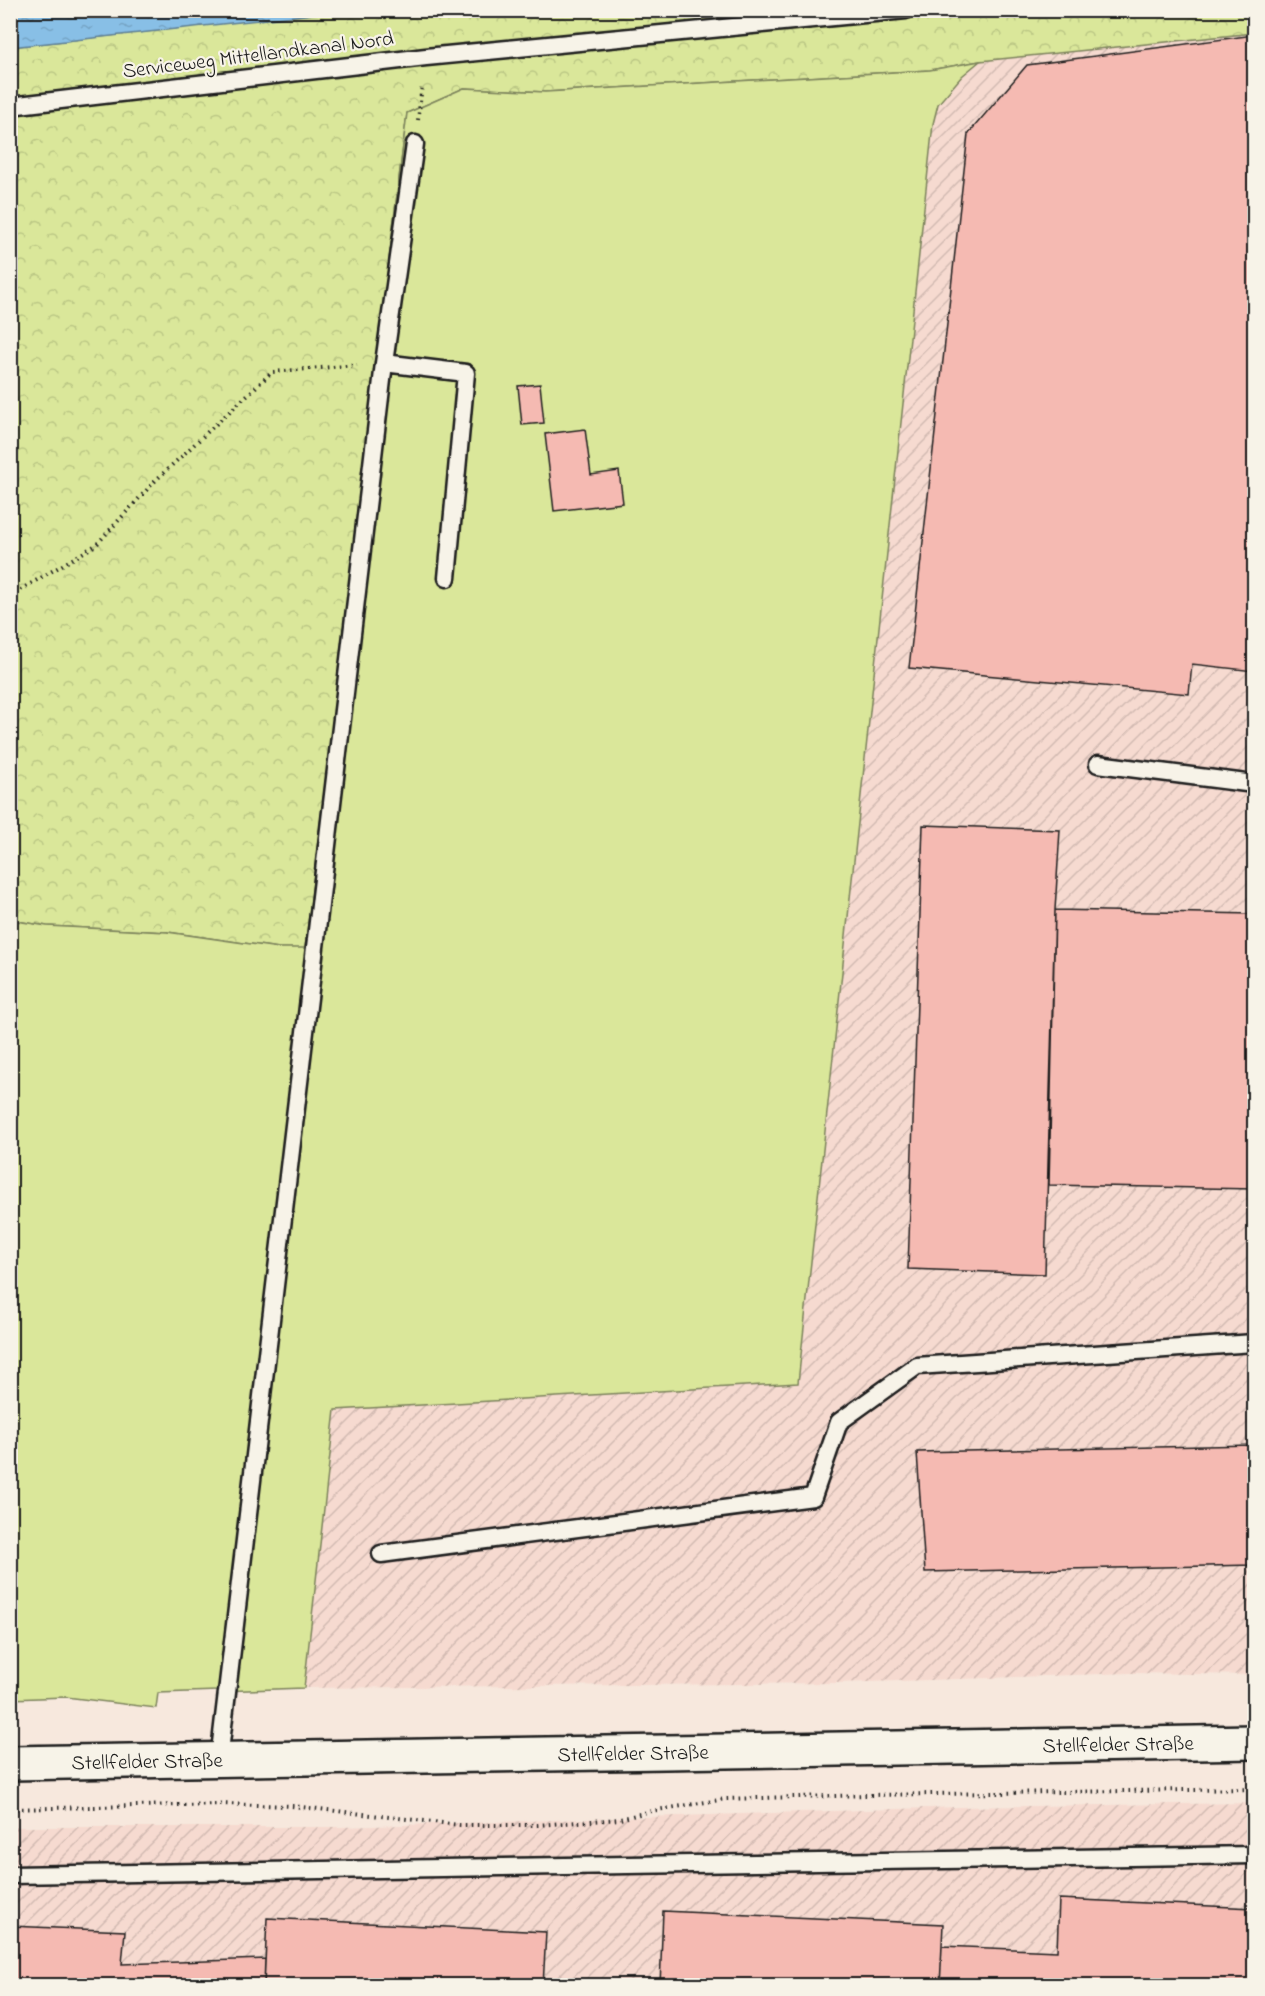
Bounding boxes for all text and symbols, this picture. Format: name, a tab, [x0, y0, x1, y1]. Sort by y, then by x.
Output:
street label: Serviceweg Mittellandkanal Nord	[121, 24, 396, 89]
street label: Stellfelder Straße	[1042, 1730, 1195, 1762]
street label: Stellfelder Straße	[557, 1739, 710, 1771]
street label: Stellfelder Straße	[71, 1747, 224, 1779]

